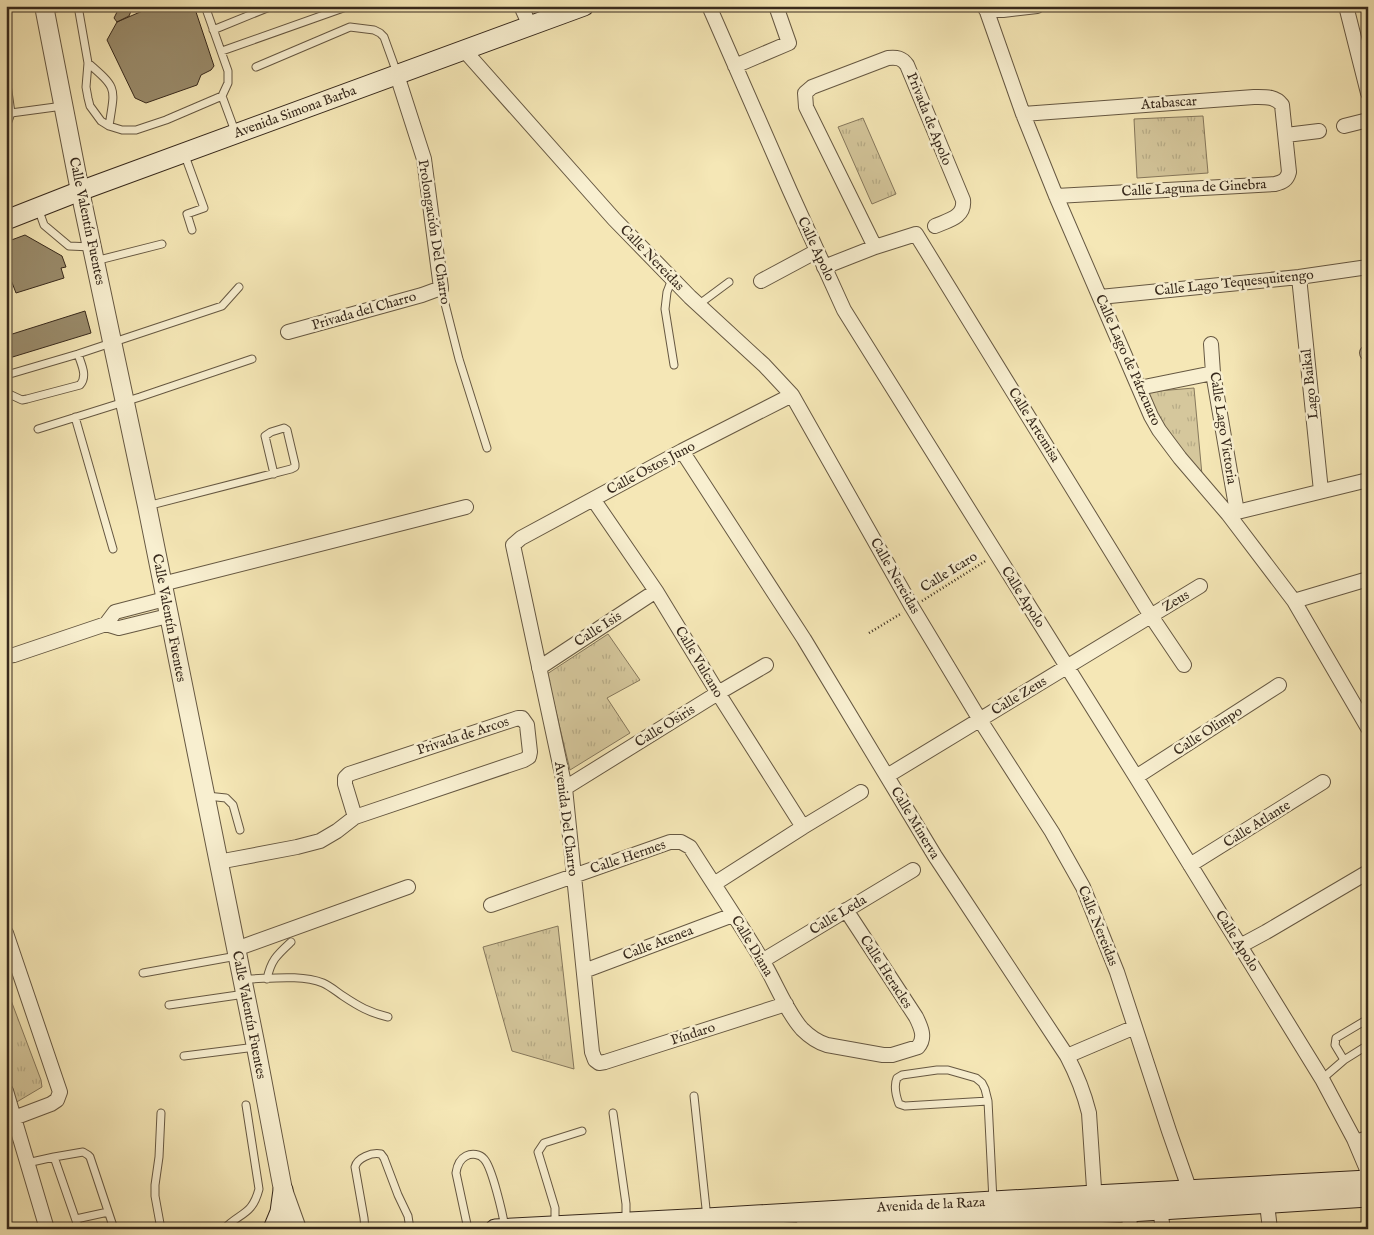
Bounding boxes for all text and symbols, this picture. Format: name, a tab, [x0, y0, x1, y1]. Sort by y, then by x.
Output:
street label: Privada de Apolo	[902, 70, 956, 168]
street label: Avenida Simona Barba	[230, 81, 360, 143]
street label: Atabascar	[1139, 92, 1198, 114]
street label: Calle Valentín Fuentes	[65, 155, 109, 287]
street label: Prolongación Del Charro	[414, 158, 454, 306]
street label: Calle Laguna de Ginebra	[1121, 175, 1268, 201]
street label: Calle Apolo	[793, 214, 839, 284]
street label: Calle Nereidas	[616, 221, 688, 295]
street label: Calle Lago Tequesquitengo	[1154, 266, 1315, 300]
street label: Privada del Charro	[310, 287, 419, 335]
street label: Calle Lago de Pátzcuaro	[1091, 292, 1165, 429]
street label: Lago Baikal	[1297, 348, 1323, 420]
street label: Calle Lago Victoria	[1205, 371, 1241, 486]
street label: Calle Artemisa	[1004, 384, 1065, 466]
street label: Calle Ostos Juno	[604, 437, 699, 499]
street label: Calle Nereidas	[866, 535, 924, 617]
street label: Calle Icaro	[917, 547, 981, 597]
street label: Calle Valentín Fuentes	[148, 552, 190, 684]
street label: Calle Apolo	[997, 563, 1049, 631]
street label: Zeus	[1159, 586, 1193, 616]
street label: Calle Isis	[571, 607, 625, 651]
street label: Calle Vulcano	[671, 623, 728, 701]
street label: Calle Zeus	[988, 672, 1050, 720]
street label: Calle Osiris	[632, 701, 698, 751]
street label: Calle Olimpo	[1170, 702, 1246, 760]
street label: Privada de Arcos	[415, 713, 511, 759]
street label: Avenida Del Charro	[550, 760, 582, 878]
street label: Calle Minerva	[886, 784, 944, 863]
street label: Calle Atlante	[1220, 796, 1294, 852]
street label: Calle Hermes	[588, 836, 668, 878]
street label: Calle Nereidas	[1074, 883, 1122, 969]
street label: Calle Leda	[806, 891, 871, 939]
street label: Calle Apolo	[1211, 907, 1263, 975]
street label: Calle Diana	[727, 912, 778, 980]
street label: Calle Atenea	[620, 921, 697, 965]
street label: Calle Heracles	[856, 932, 916, 1012]
street label: Calle Valentín Fuentes	[228, 949, 270, 1081]
street label: Píndaro	[669, 1018, 718, 1050]
street label: Avenida de la Raza	[875, 1193, 987, 1217]

